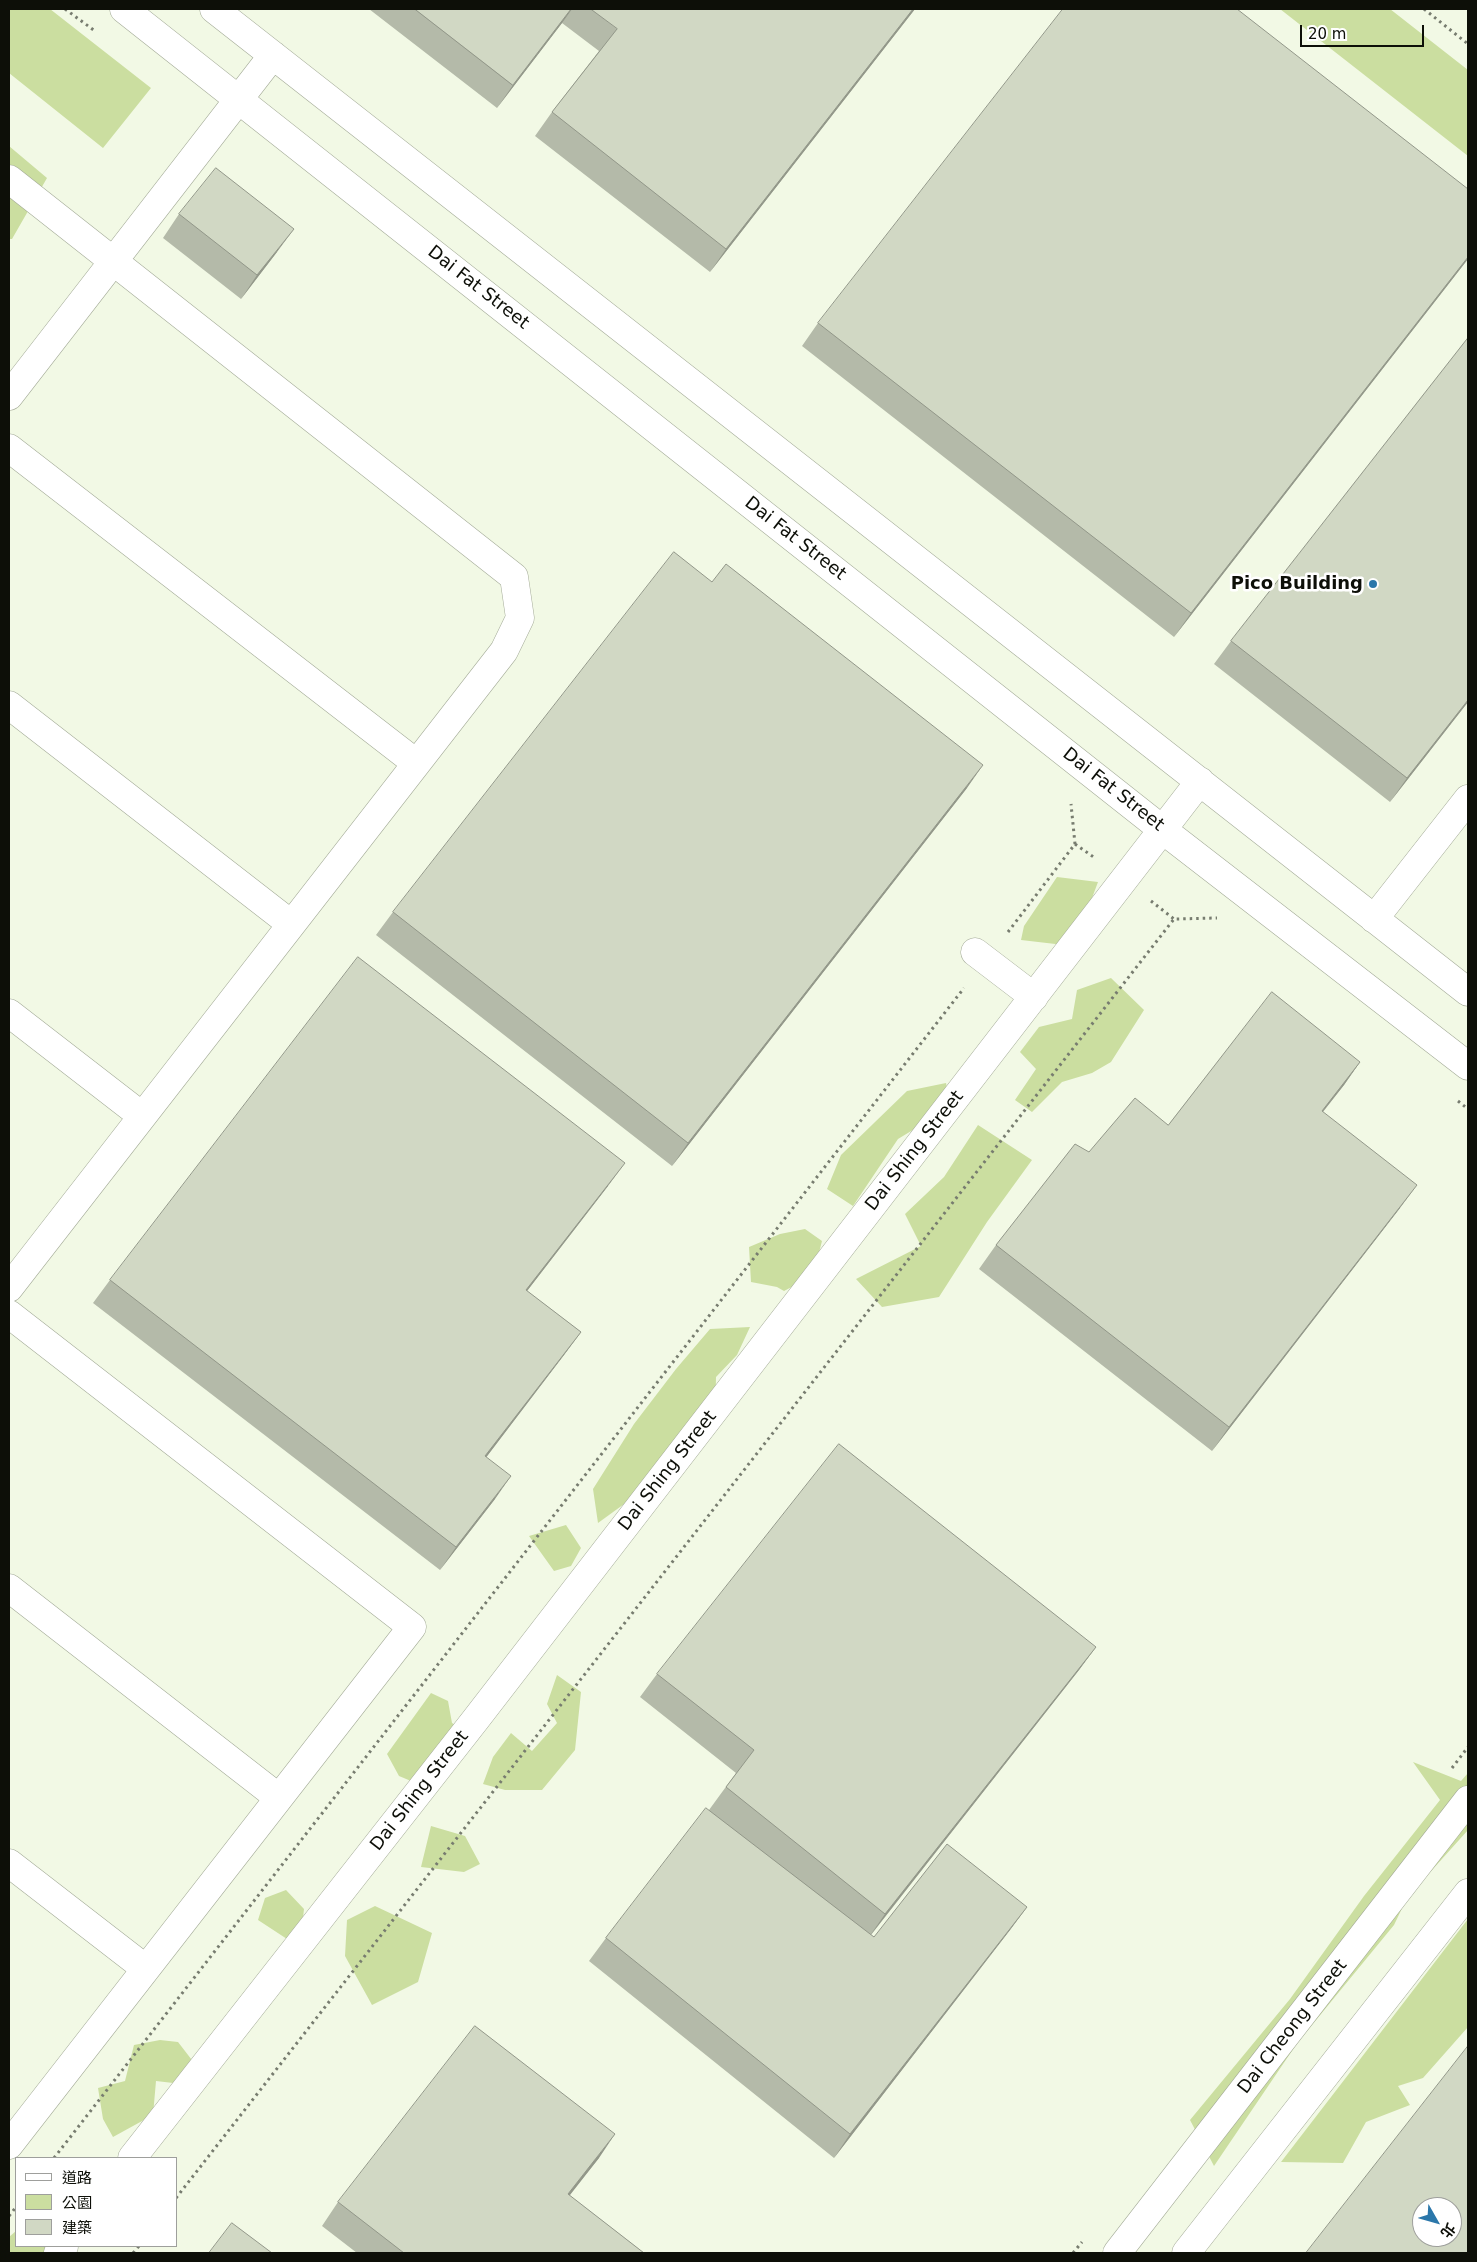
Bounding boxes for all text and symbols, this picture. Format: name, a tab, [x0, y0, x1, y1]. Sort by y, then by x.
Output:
scale bar	[1302, 15, 1426, 47]
text: 20 m	[1308, 25, 1346, 43]
street label: Dai Fat Street	[423, 242, 533, 334]
street label: Dai Fat Street	[740, 493, 850, 585]
place label: Pico Building	[1231, 573, 1363, 595]
marker: Pico Building	[1367, 578, 1379, 590]
street label: Dai Fat Street	[1058, 744, 1168, 836]
street label: Dai Shing Street	[861, 1087, 969, 1215]
street label: Dai Shing Street	[614, 1407, 722, 1535]
street label: Dai Shing Street	[366, 1727, 474, 1855]
street label: Dai Cheong Street	[1234, 1955, 1352, 2099]
legend	[15, 2157, 178, 2247]
text: 道路	[62, 2169, 92, 2187]
text: 公園	[62, 2194, 92, 2212]
north arrow	[1412, 2197, 1462, 2247]
text: 建築	[62, 2219, 92, 2237]
text: 北	[1437, 2220, 1459, 2241]

